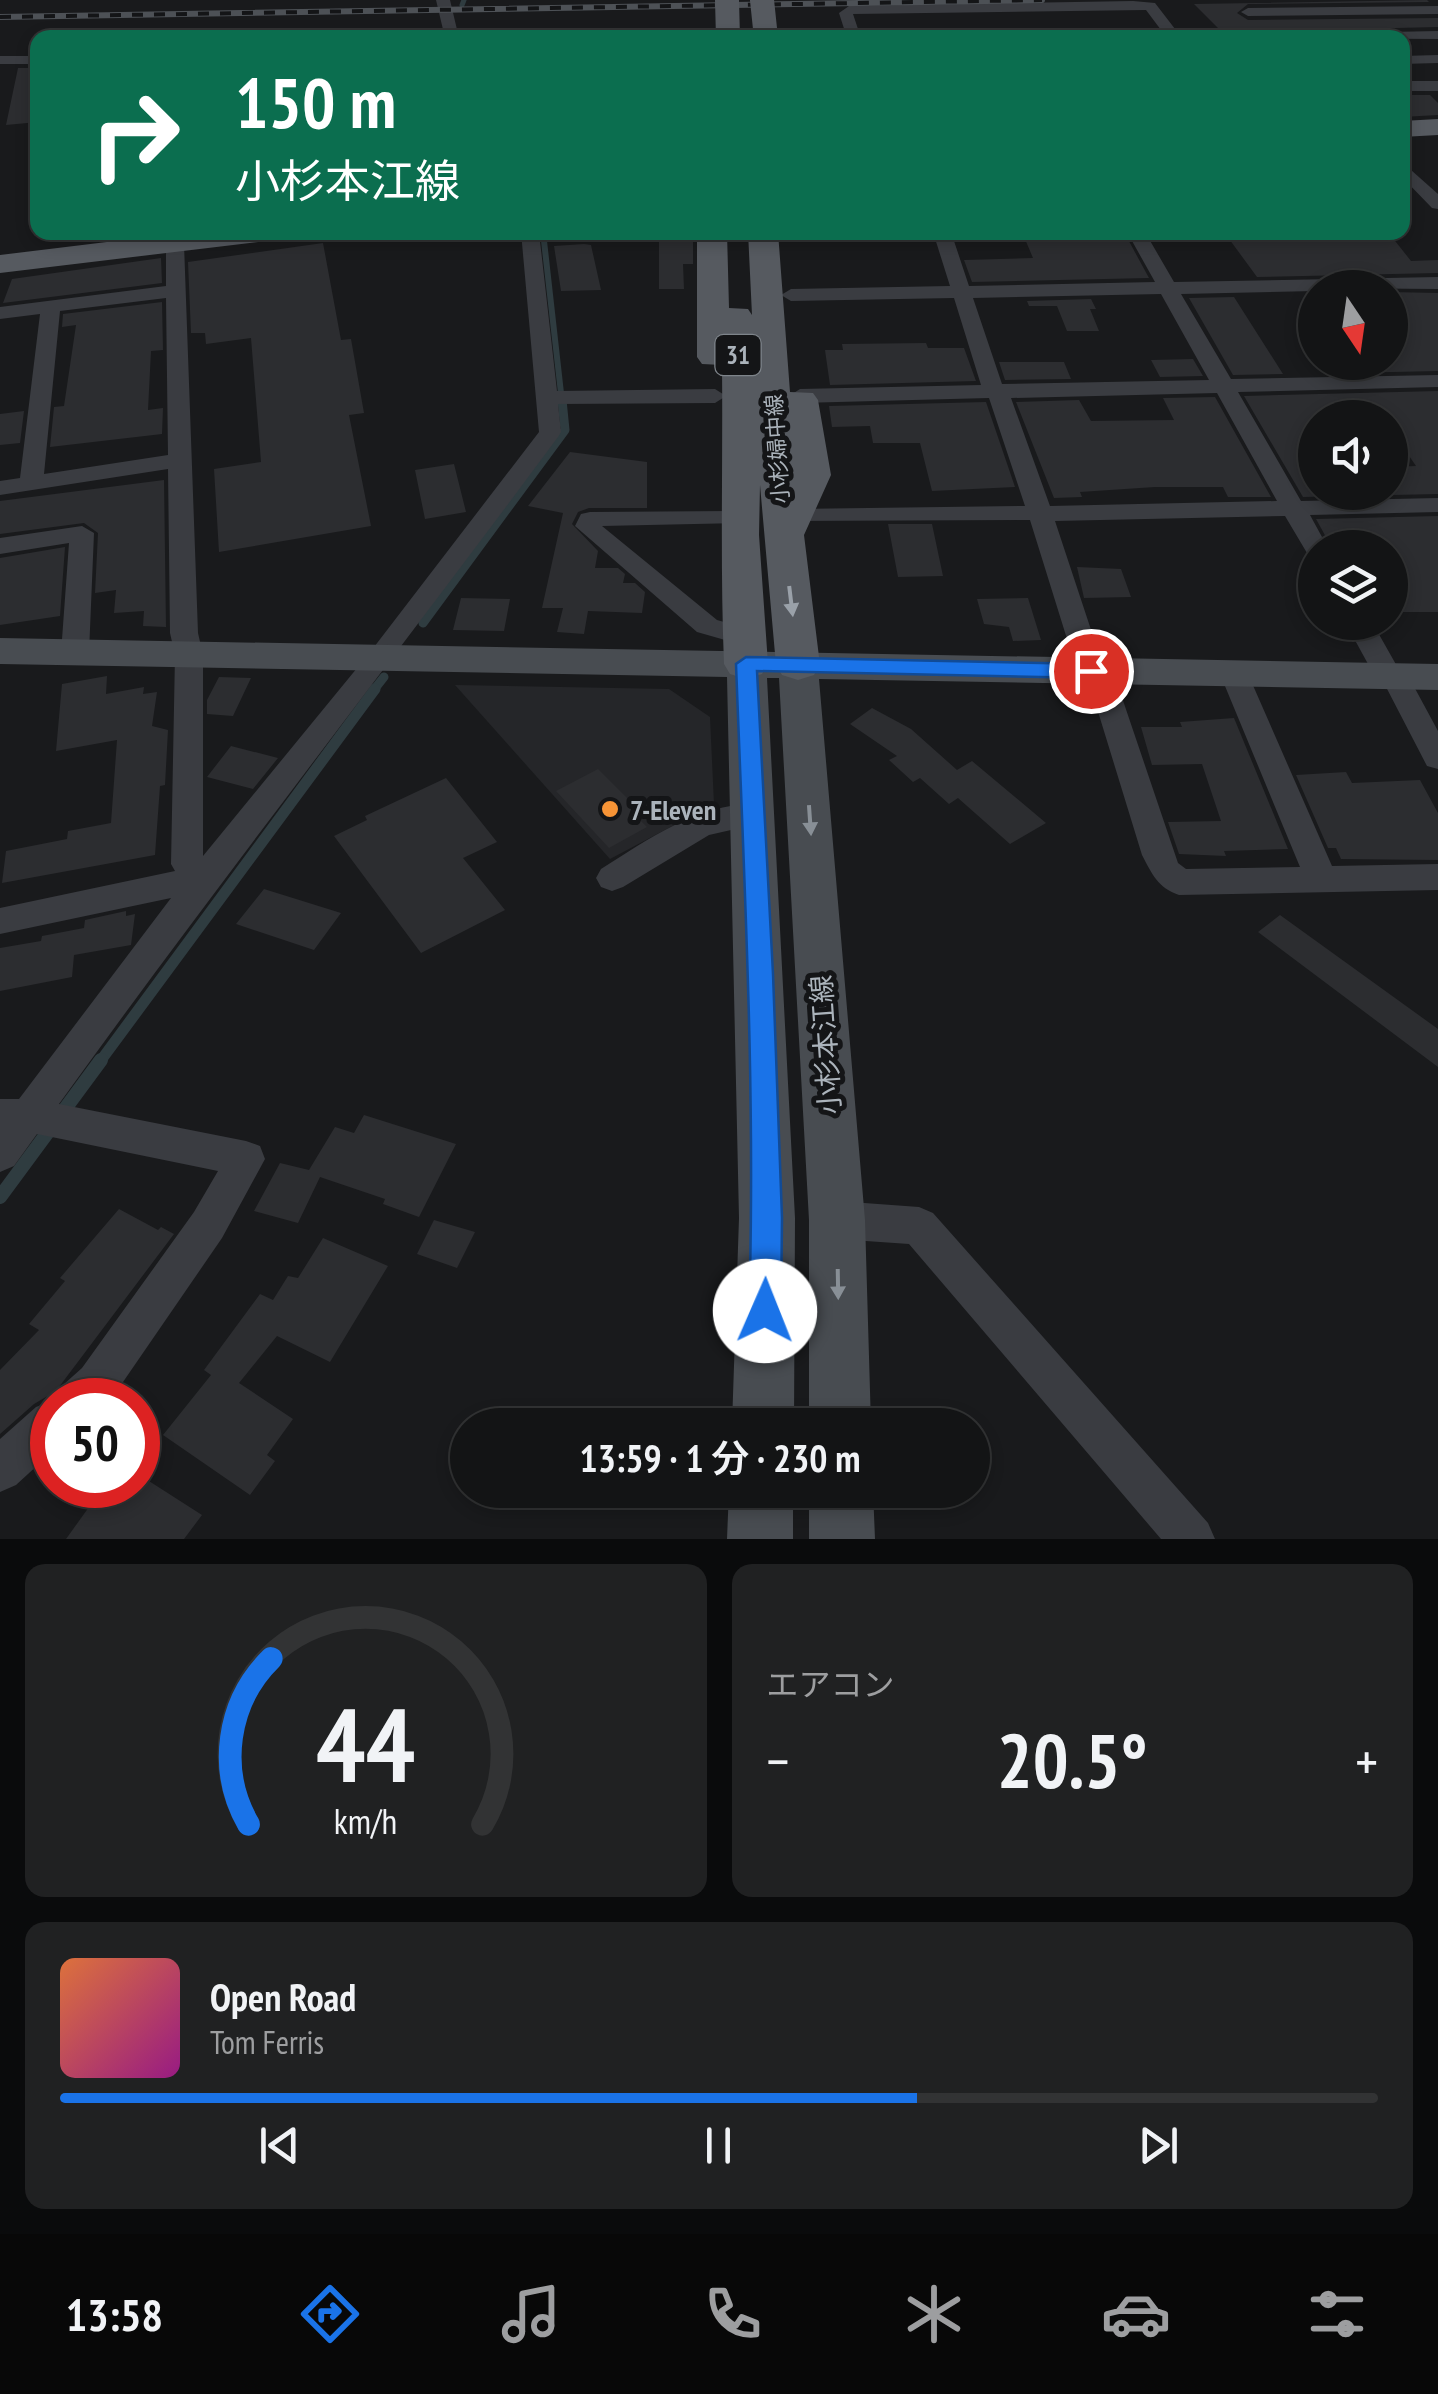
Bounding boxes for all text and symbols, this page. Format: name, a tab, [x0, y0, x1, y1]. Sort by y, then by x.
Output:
text: 150 m	[235, 57, 396, 147]
icon: right	[70, 70, 200, 200]
text: 小杉本江線	[235, 151, 460, 209]
north arrow	[1298, 270, 1408, 380]
map controls	[1298, 270, 1408, 640]
road number: 31	[716, 335, 760, 375]
street label: 小杉婦中線	[759, 393, 795, 505]
button: sound	[1298, 400, 1408, 510]
button: layers	[1298, 530, 1408, 640]
one-way arrow	[783, 586, 799, 618]
pin	[1049, 629, 1134, 714]
icon: arrive	[1064, 644, 1119, 699]
place label: 7-Eleven	[630, 791, 716, 828]
marker: 7-Eleven	[599, 798, 621, 820]
one-way arrow	[802, 804, 818, 836]
street label: 小杉本江線	[802, 974, 848, 1116]
position arrow	[713, 1259, 817, 1363]
one-way arrow	[830, 1268, 846, 1300]
speed limit sign: 50	[30, 1378, 160, 1508]
text: 13:59 · 1 分 · 230 m	[580, 1433, 860, 1482]
text: エアコン	[767, 1663, 895, 1705]
text: 44	[316, 1676, 415, 1811]
text: 20.5°	[997, 1712, 1148, 1809]
text: −	[767, 1725, 789, 1796]
text: +	[1355, 1725, 1378, 1796]
text: km/h	[334, 1798, 397, 1844]
text: Open Road	[210, 1972, 356, 2021]
text: Tom Ferris	[210, 2021, 324, 2063]
icon: previous	[252, 2118, 307, 2173]
icon: pause	[691, 2118, 746, 2173]
icon: next	[1131, 2118, 1186, 2173]
icon: directions	[295, 2279, 365, 2349]
icon: music	[496, 2279, 566, 2349]
icon: phone	[698, 2279, 768, 2349]
icon: climate	[899, 2279, 969, 2349]
icon: car	[1101, 2279, 1171, 2349]
icon: filters	[1302, 2279, 1372, 2349]
text: 13:58	[66, 2285, 163, 2343]

